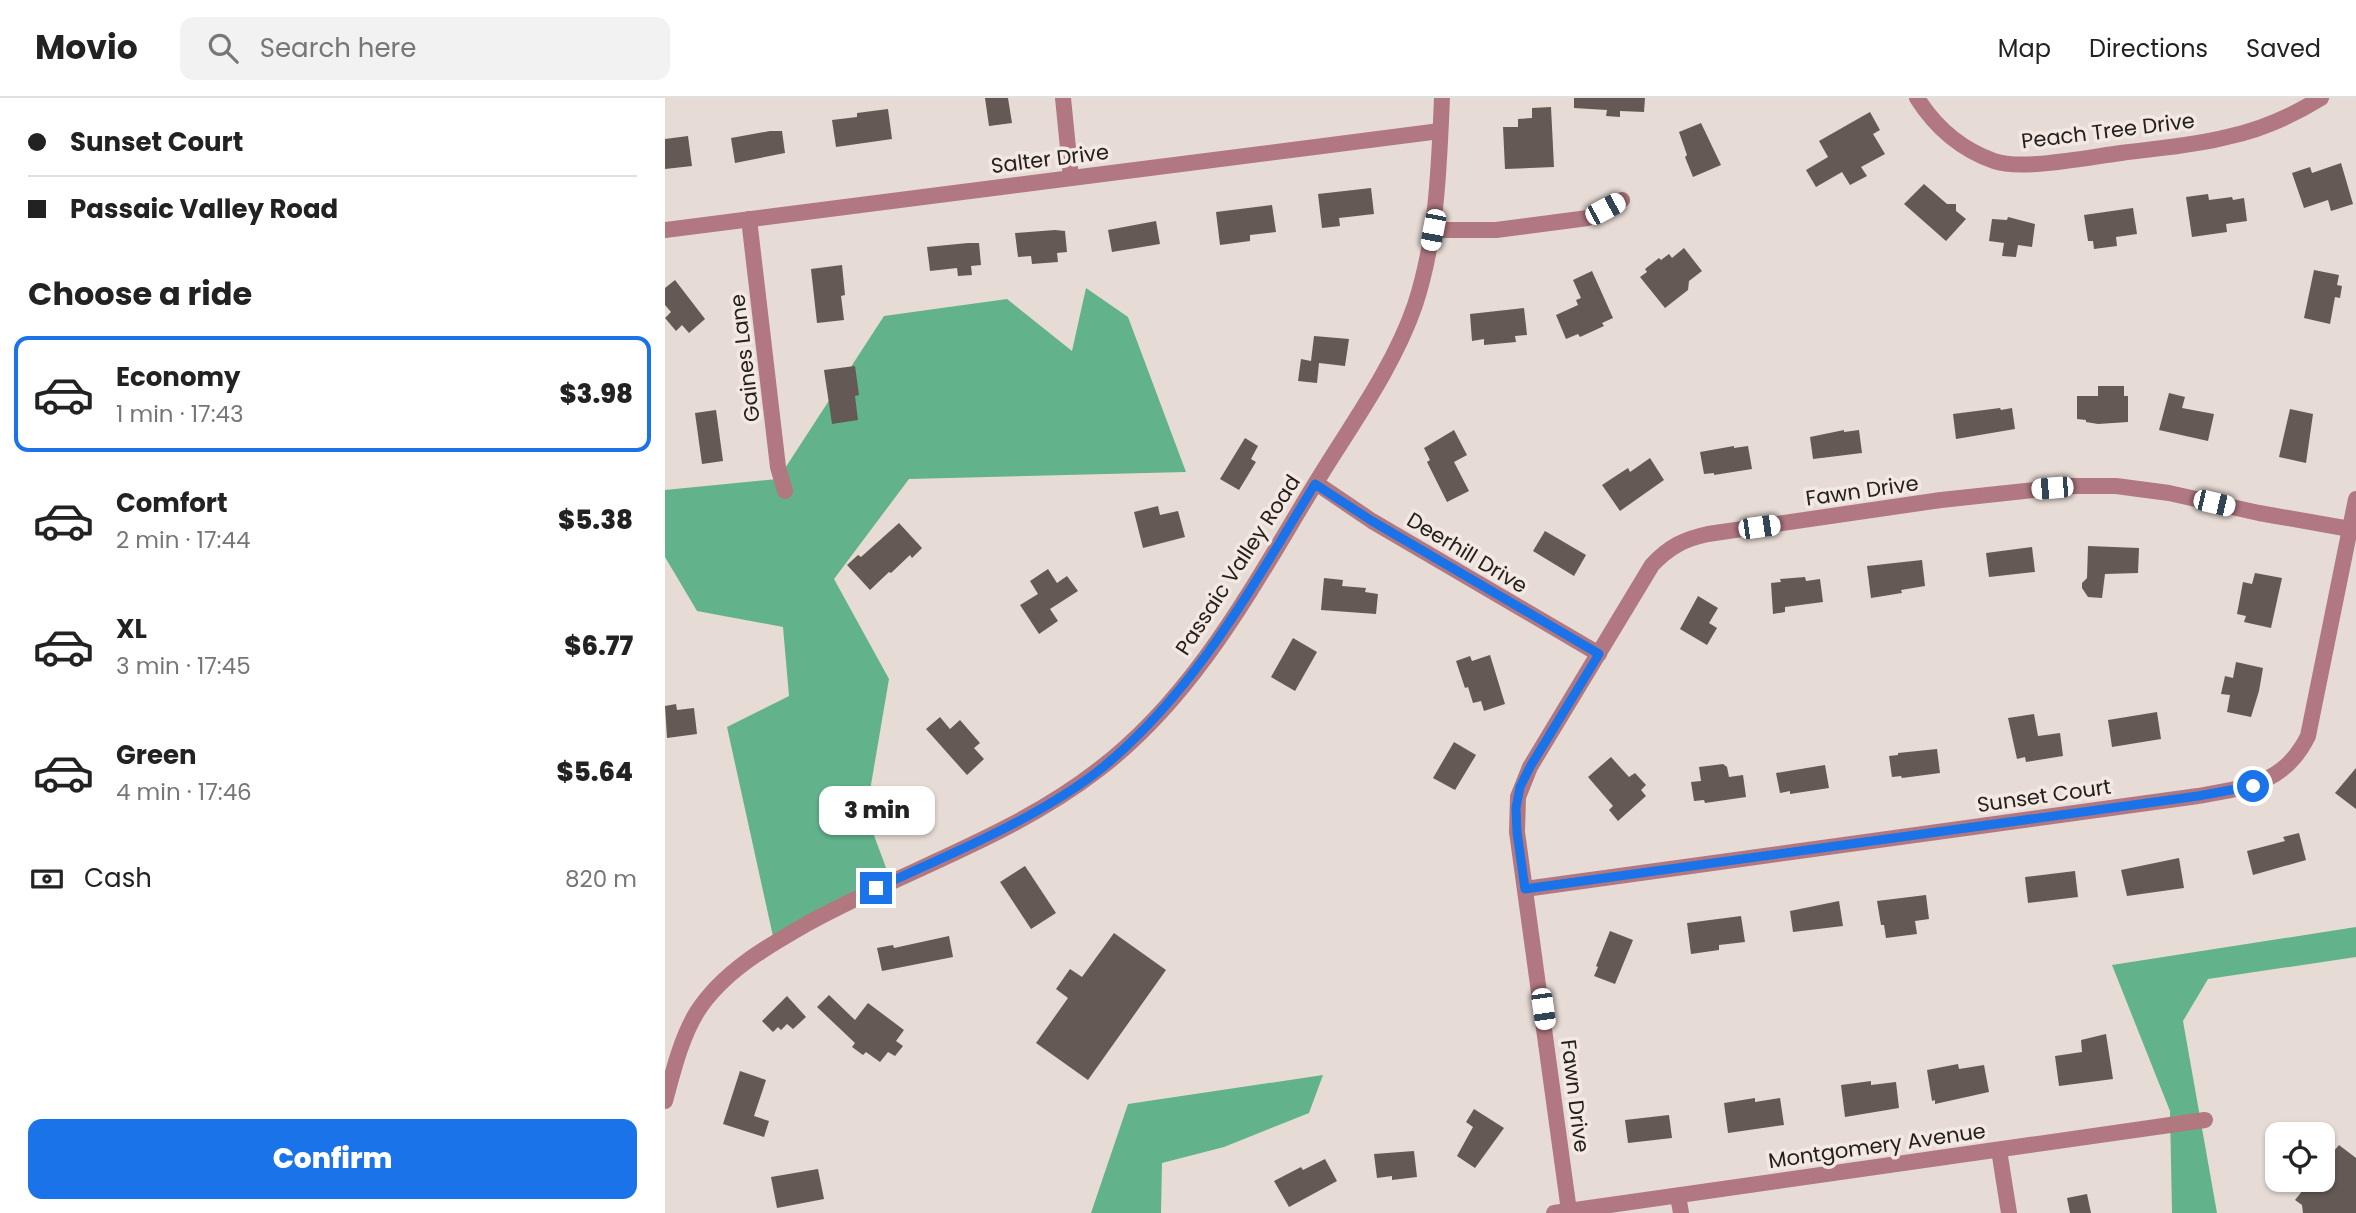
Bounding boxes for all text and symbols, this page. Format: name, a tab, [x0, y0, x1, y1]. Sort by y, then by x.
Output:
search box	[180, 17, 670, 80]
text: Movio	[35, 24, 138, 71]
icon: search	[204, 29, 242, 67]
text: Search here	[260, 30, 416, 66]
text: Map	[1998, 32, 2051, 65]
text: Directions	[2089, 32, 2208, 65]
text: Saved	[2246, 32, 2321, 65]
street label: Peach Tree Drive	[2019, 105, 2196, 156]
text: Sunset Court	[70, 124, 243, 160]
street label: Salter Drive	[989, 137, 1110, 180]
car	[1582, 190, 1629, 228]
text: Passaic Valley Road	[70, 191, 338, 227]
car	[1419, 207, 1448, 253]
text: Choose a ride	[28, 271, 252, 316]
street label: Gaines Lane	[722, 293, 767, 424]
text: Economy	[116, 359, 240, 395]
icon: car	[32, 363, 95, 426]
text: $3.98	[559, 376, 633, 412]
text: 1 min · 17:43	[116, 398, 244, 430]
street label: Fawn Drive	[1804, 468, 1920, 513]
street label: Passaic Valley Road	[1168, 469, 1307, 661]
car	[2031, 476, 2074, 500]
text: Comfort	[116, 485, 228, 521]
car	[2192, 488, 2237, 518]
icon: car	[32, 489, 95, 552]
text: $5.38	[558, 502, 633, 538]
street label: Deerhill Drive	[1402, 505, 1533, 600]
car	[1737, 514, 1782, 540]
text: 2 min · 17:44	[116, 524, 250, 556]
text: XL	[116, 611, 147, 647]
icon: car	[32, 615, 95, 678]
text: $6.77	[564, 628, 633, 664]
text: 3 min · 17:45	[116, 650, 251, 682]
text: Green	[116, 737, 197, 773]
icon: car	[32, 741, 95, 804]
text: $5.64	[556, 754, 633, 790]
route start	[2237, 770, 2269, 802]
street label: Sunset Court	[1975, 772, 2113, 819]
text: 4 min · 17:46	[116, 776, 252, 808]
callout: 3 min	[818, 786, 934, 836]
text: 3 min	[844, 794, 910, 826]
icon: cash	[28, 860, 66, 898]
text: Cash	[84, 860, 152, 896]
text: 820 m	[565, 863, 637, 895]
route end	[860, 872, 892, 904]
car	[1530, 987, 1557, 1031]
street label: Fawn Drive	[1554, 1038, 1597, 1154]
street label: Montgomery Avenue	[1766, 1116, 1987, 1175]
button: Confirm	[28, 1119, 637, 1199]
map controls	[2265, 1122, 2335, 1192]
button: locate	[2265, 1122, 2335, 1192]

